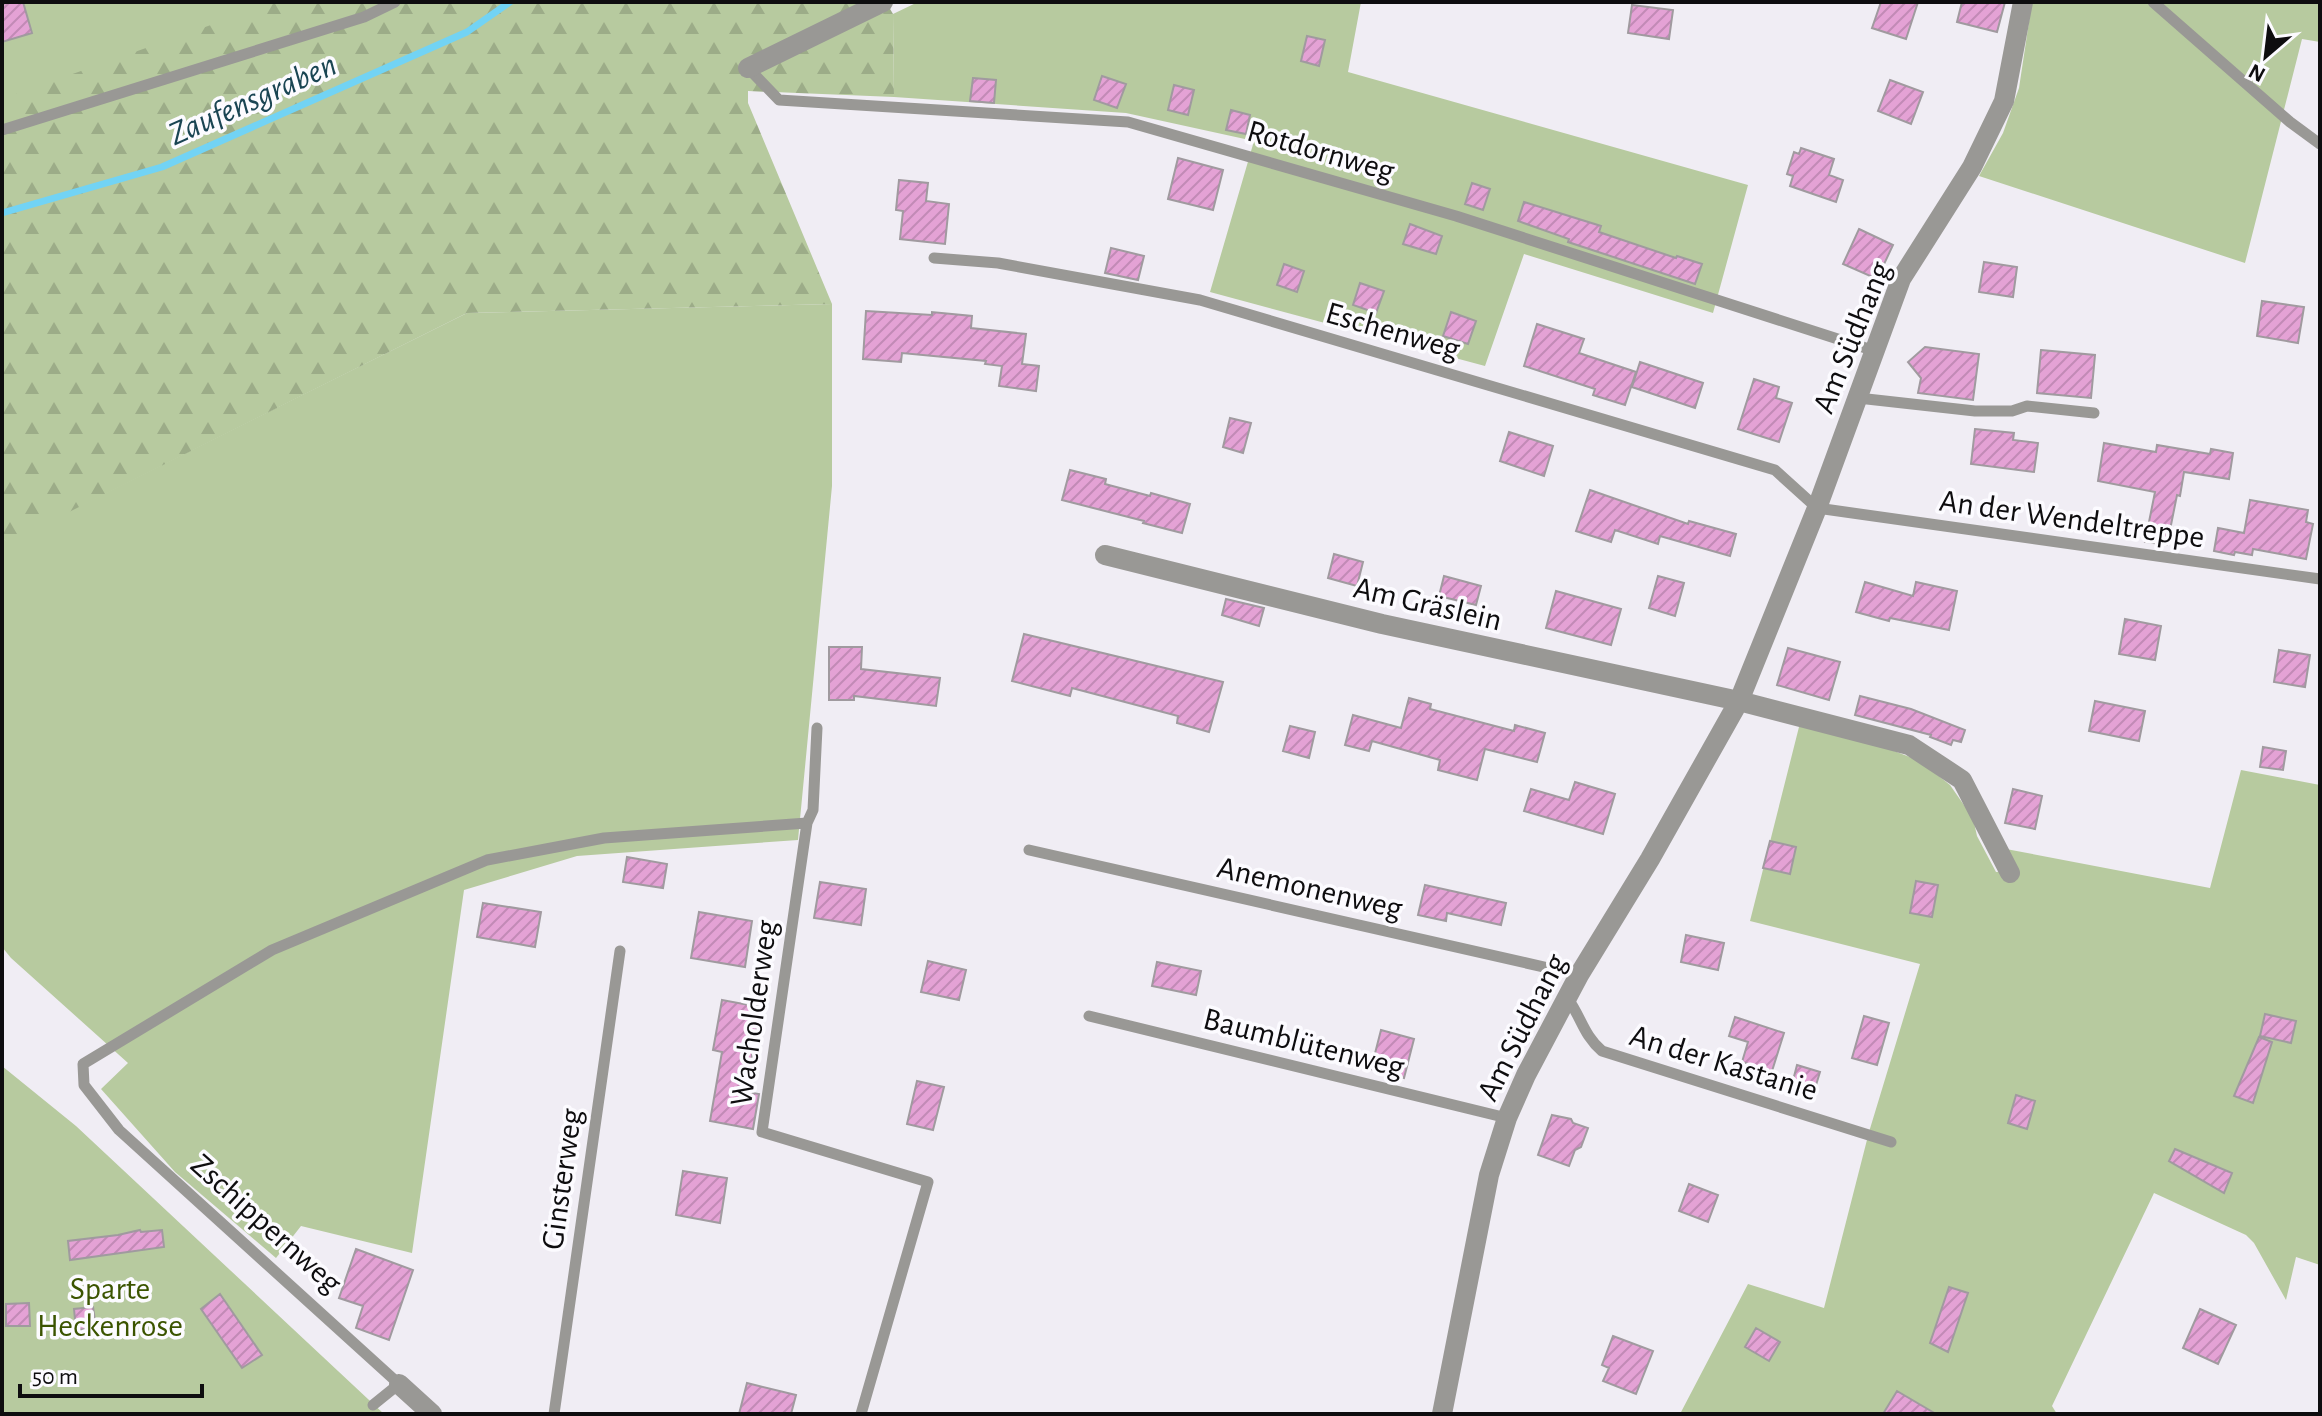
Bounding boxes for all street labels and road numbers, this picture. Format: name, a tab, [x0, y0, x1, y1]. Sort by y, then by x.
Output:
street label: Rotdornweg	[1244, 115, 1398, 187]
street label: Am Südhang	[1807, 257, 1897, 418]
street label: Eschenweg	[1322, 297, 1464, 365]
street label: An der Wendeltreppe	[1937, 485, 2206, 553]
street label: Am Gräslein	[1351, 571, 1505, 637]
street label: Anemonenweg	[1214, 851, 1406, 925]
street label: Wacholderweg	[725, 918, 783, 1108]
street label: Am Südhang	[1471, 948, 1573, 1106]
street label: Baumblütenweg	[1200, 1003, 1408, 1083]
street label: An der Kastanie	[1626, 1019, 1821, 1107]
street label: Ginsterweg	[536, 1106, 588, 1252]
street label: Zschippernweg	[185, 1148, 348, 1300]

